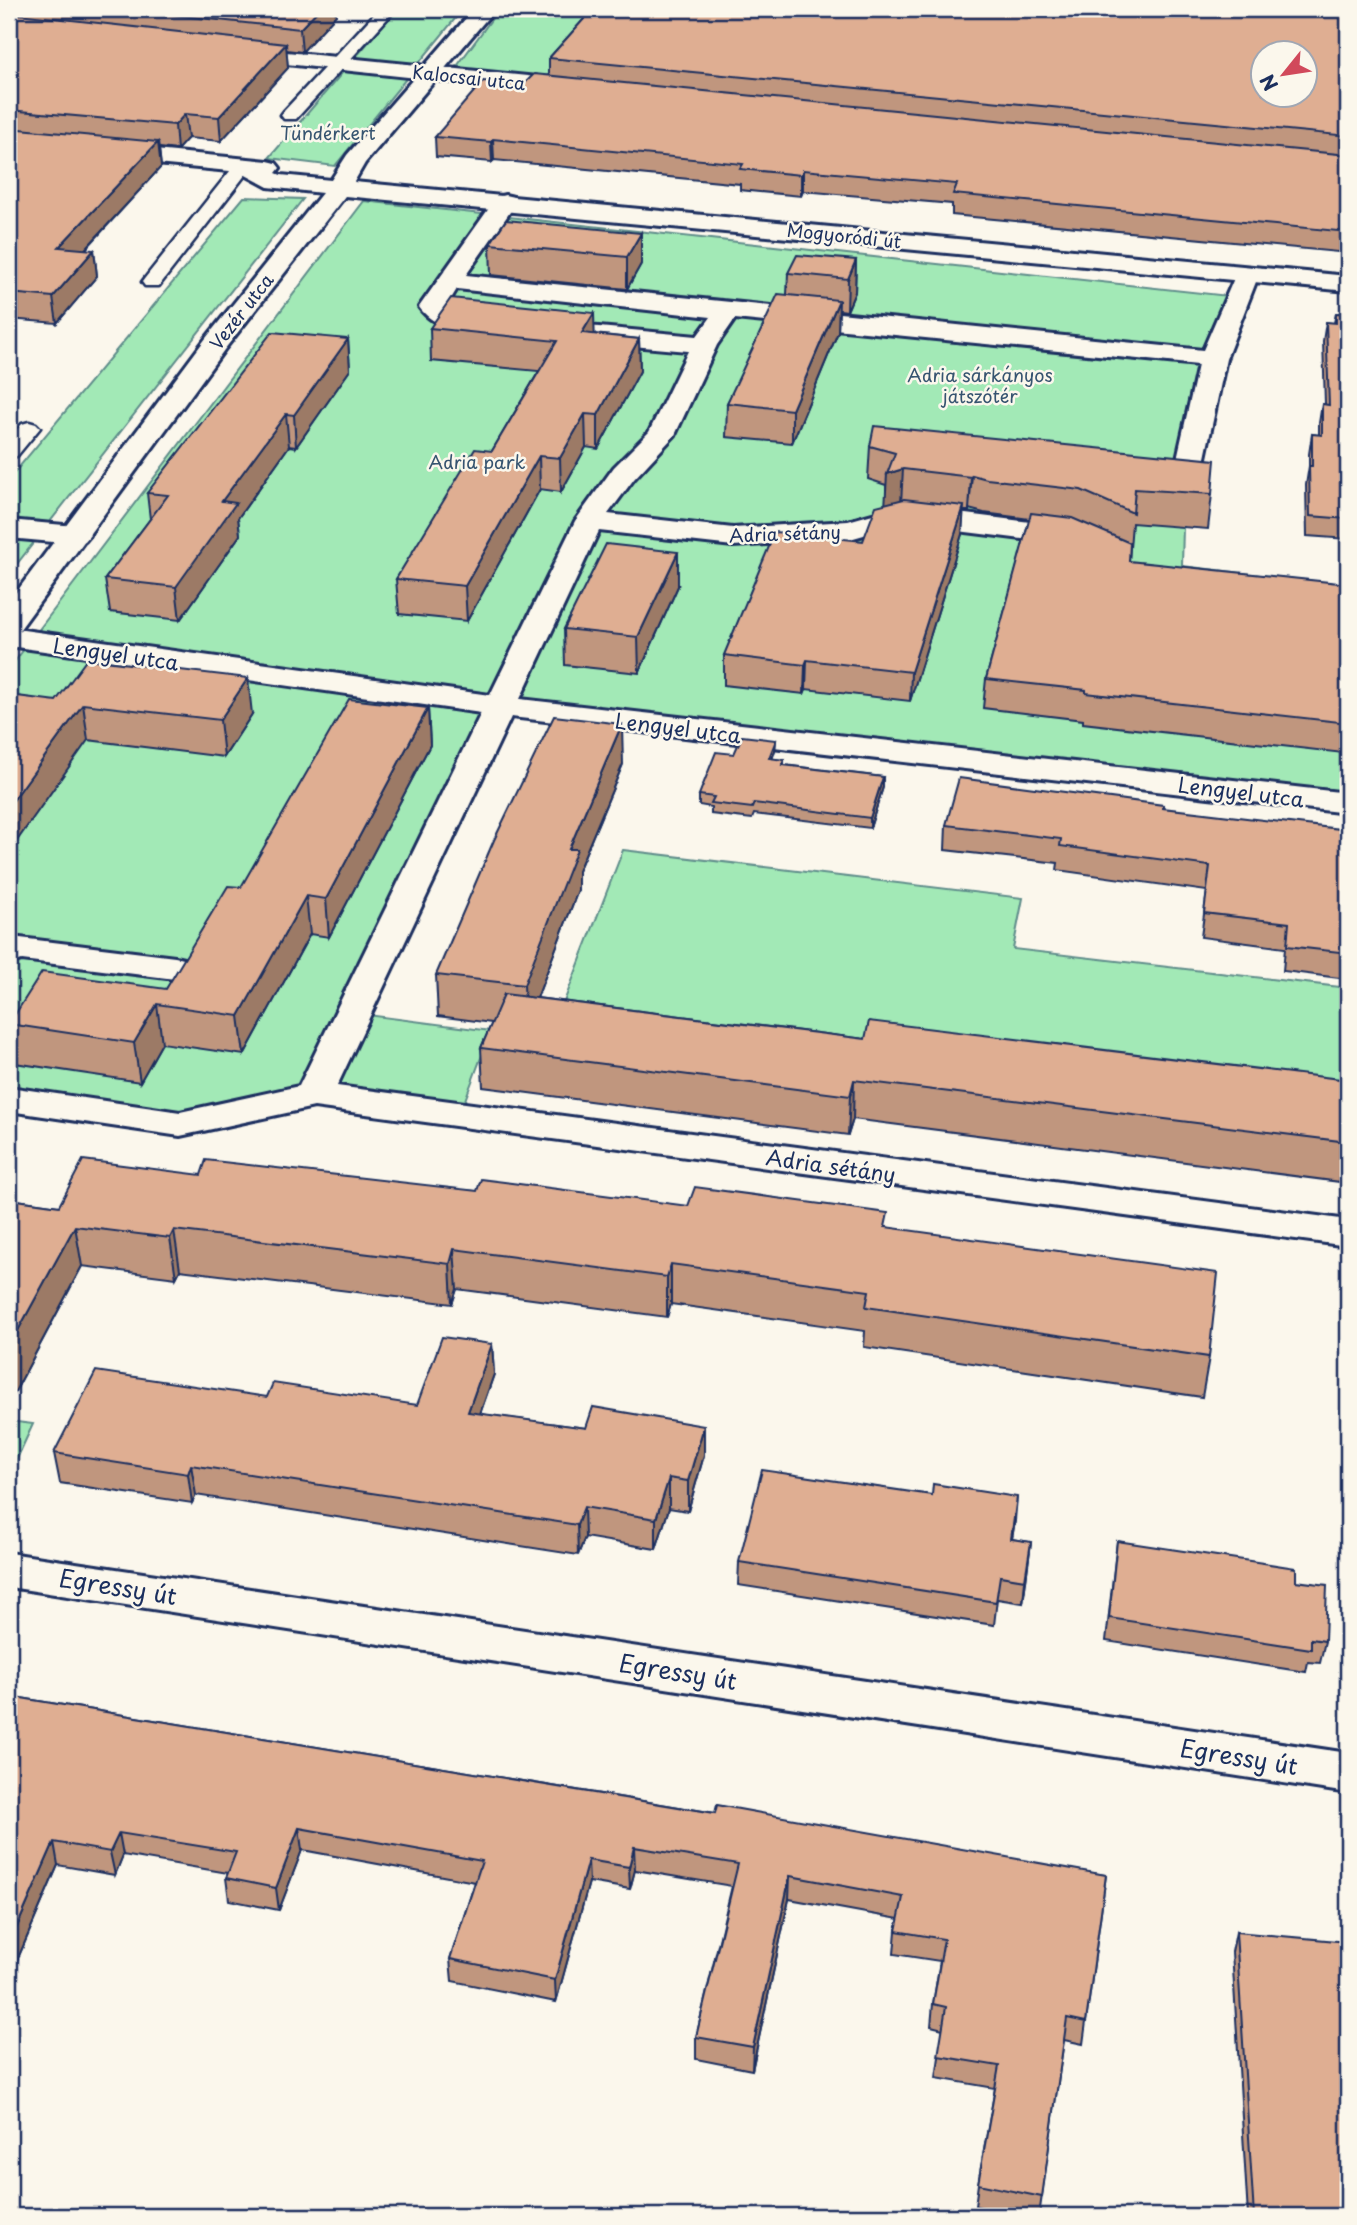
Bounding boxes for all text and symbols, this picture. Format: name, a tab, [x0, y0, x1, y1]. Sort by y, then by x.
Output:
north arrow	[1248, 38, 1318, 108]
street label: Kalocsai utca	[411, 58, 528, 96]
text: N	[1253, 69, 1284, 97]
park label: Tündérkert	[280, 119, 376, 146]
street label: Mogyoródi út	[786, 216, 902, 254]
street label: Vezér utca	[203, 267, 280, 355]
park label: Adria sárkányos játszótér	[907, 361, 1053, 409]
park label: Adria park	[428, 448, 526, 475]
street label: Adria sétány	[729, 518, 841, 548]
street label: Lengyel utca	[51, 628, 181, 678]
street label: Lengyel utca	[613, 703, 743, 751]
street label: Lengyel utca	[1176, 767, 1306, 815]
street label: Adria sétány	[764, 1140, 898, 1190]
street label: Egressy út	[57, 1559, 179, 1613]
street label: Egressy út	[617, 1644, 739, 1698]
street label: Egressy út	[1178, 1729, 1300, 1783]

